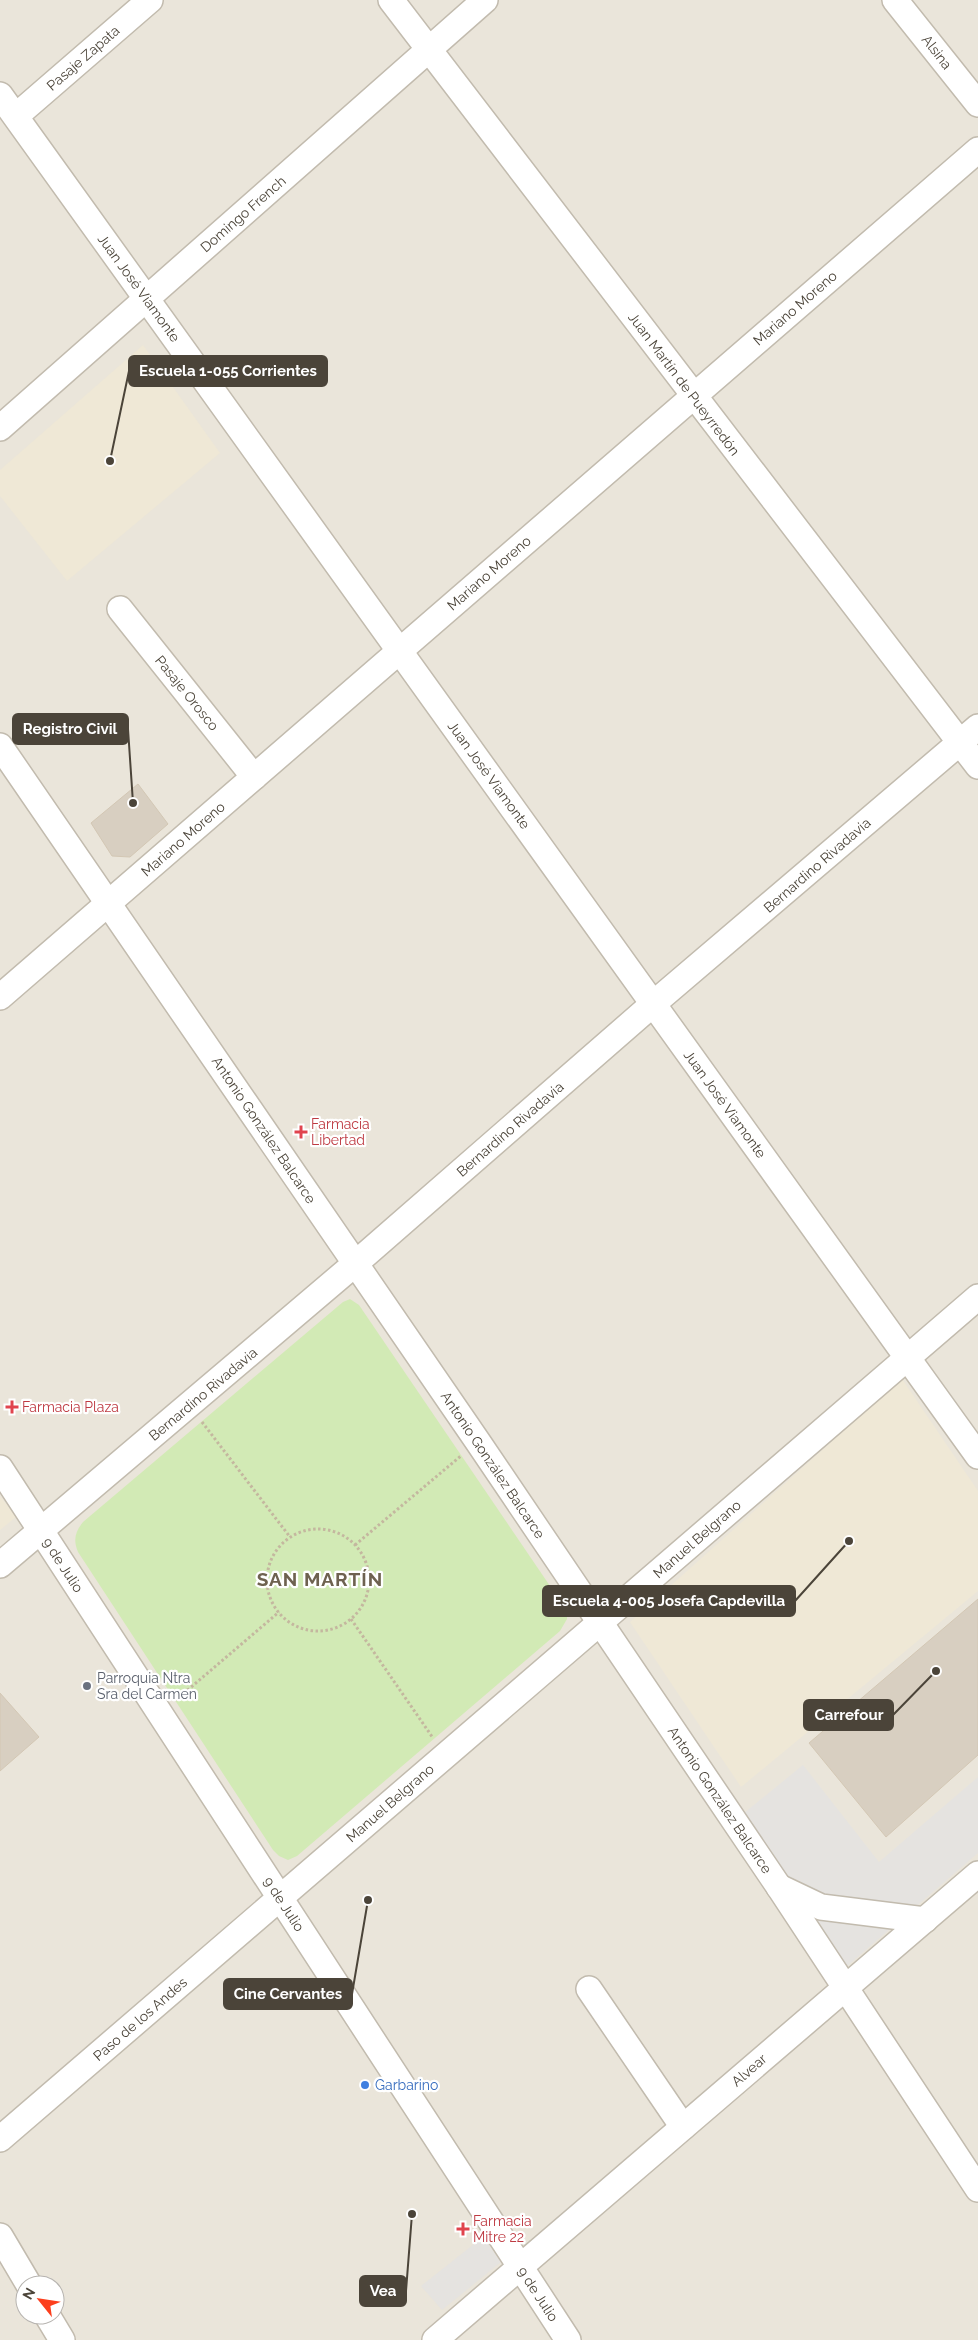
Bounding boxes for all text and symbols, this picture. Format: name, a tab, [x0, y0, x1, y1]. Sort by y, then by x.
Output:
street label: Pasaje Zapata	[44, 22, 122, 94]
street label: Alsina	[919, 32, 955, 72]
street label: Domingo French	[197, 173, 289, 255]
street label: Juan José Viamonte	[95, 231, 183, 345]
street label: Mariano Moreno	[750, 267, 840, 349]
street label: Juan Martín de Pueyrredón	[625, 309, 743, 459]
callout: Escuela 1-055 Corrientes	[129, 356, 327, 386]
text: Escuela 1-055 Corrientes	[139, 362, 317, 380]
street label: Mariano Moreno	[444, 532, 534, 614]
street label: Pasaje Orosco	[152, 652, 222, 734]
callout: Registro Civil	[13, 714, 128, 744]
street label: Juan José Viamonte	[445, 718, 533, 832]
text: Registro Civil	[23, 720, 117, 738]
street label: Mariano Moreno	[138, 798, 228, 880]
street label: Bernardino Rivadavia	[760, 814, 874, 916]
street label: Juan José Viamonte	[681, 1047, 769, 1161]
street label: Antonio González Balcarce	[209, 1054, 319, 1206]
street label: Bernardino Rivadavia	[453, 1078, 567, 1180]
place label: Farmacia Libertad	[311, 1116, 370, 1148]
marker: Farmacia Libertad	[295, 1126, 307, 1138]
street label: Bernardino Rivadavia	[146, 1344, 260, 1444]
street label: Antonio González Balcarce	[438, 1389, 548, 1541]
place label: Farmacia Plaza	[22, 1399, 119, 1415]
marker: Farmacia Plaza	[6, 1401, 18, 1413]
street label: Manuel Belgrano	[650, 1497, 744, 1581]
street label: 9 de Julio	[39, 1535, 87, 1595]
district label: SAN MARTÍN	[257, 1568, 383, 1590]
callout: Escuela 4-005 Josefa Capdevilla	[543, 1586, 795, 1616]
text: Escuela 4-005 Josefa Capdevilla	[553, 1592, 786, 1610]
place label: Parroquia Ntra Sra del Carmen	[97, 1670, 197, 1702]
marker: Parroquia Ntra Sra del Carmen	[81, 1680, 93, 1692]
callout: Carrefour	[804, 1700, 893, 1730]
text: Carrefour	[815, 1706, 884, 1724]
street label: Antonio González Balcarce	[665, 1724, 775, 1876]
street label: Manuel Belgrano	[343, 1761, 437, 1845]
street label: 9 de Julio	[260, 1874, 308, 1934]
street label: Paso de los Andes	[90, 1974, 190, 2064]
callout: Cine Cervantes	[224, 1979, 352, 2009]
text: Cine Cervantes	[234, 1985, 342, 2003]
street label: Alvear	[728, 2050, 770, 2089]
place label: Garbarino	[375, 2077, 438, 2093]
marker: Garbarino	[359, 2079, 371, 2091]
place label: Farmacia Mitre 22	[473, 2213, 532, 2245]
marker: Farmacia Mitre 22	[457, 2223, 469, 2235]
street label: 9 de Julio	[514, 2264, 562, 2324]
north arrow	[15, 2275, 65, 2325]
callout: Vea	[360, 2276, 406, 2306]
text: Vea	[370, 2282, 397, 2300]
text: N	[19, 2285, 38, 2302]

